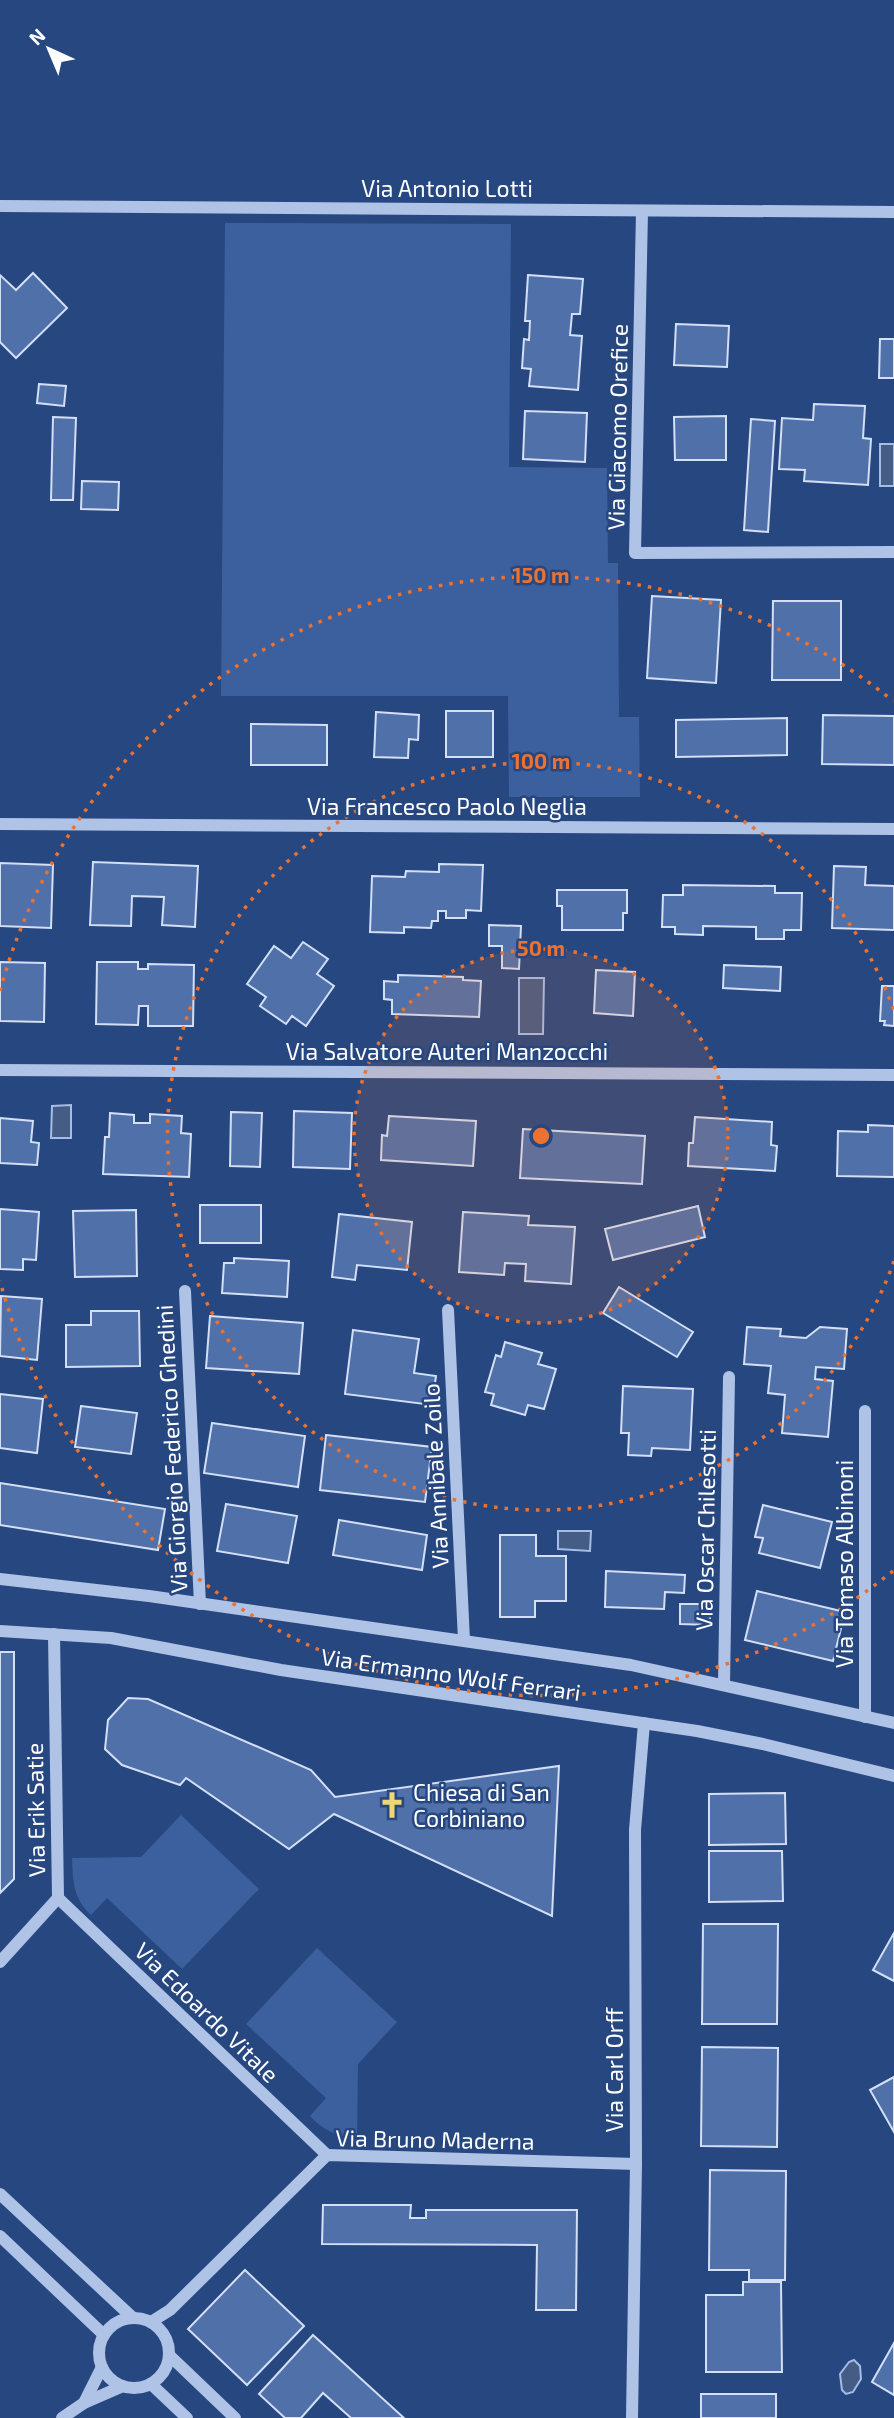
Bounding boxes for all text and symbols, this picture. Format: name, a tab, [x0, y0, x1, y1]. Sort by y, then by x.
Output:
north arrow	[14, 14, 84, 84]
text: N	[24, 23, 50, 49]
street label: Via Antonio Lotti	[361, 174, 533, 202]
street label: Via Giacomo Orefice	[601, 323, 633, 531]
text: 150 m	[513, 562, 569, 587]
text: 100 m	[512, 748, 570, 773]
street label: Via Francesco Paolo Neglia	[307, 792, 587, 820]
text: 50 m	[517, 935, 565, 960]
street label: Via Salvatore Auteri Manzocchi	[286, 1037, 608, 1065]
centre of rings	[529, 1124, 553, 1148]
street label: Via Giorgio Federico Ghedini	[149, 1304, 193, 1594]
street label: Via Annibale Zoilo	[416, 1383, 454, 1569]
street label: Via Oscar Chilesotti	[689, 1429, 721, 1631]
street label: Via Tomaso Albinoni	[830, 1460, 858, 1668]
street label: Via Ermanno Wolf Ferrari	[319, 1642, 583, 1706]
street label: Via Erik Satie	[20, 1743, 50, 1877]
place label: Chiesa di San Corbiniano	[413, 1778, 550, 1832]
church icon: Chiesa di San Corbiniano	[377, 1790, 407, 1820]
street label: Via Edoardo Vitale	[129, 1936, 285, 2088]
street label: Via Carl Orff	[600, 2007, 628, 2132]
street label: Via Bruno Maderna	[335, 2123, 535, 2155]

